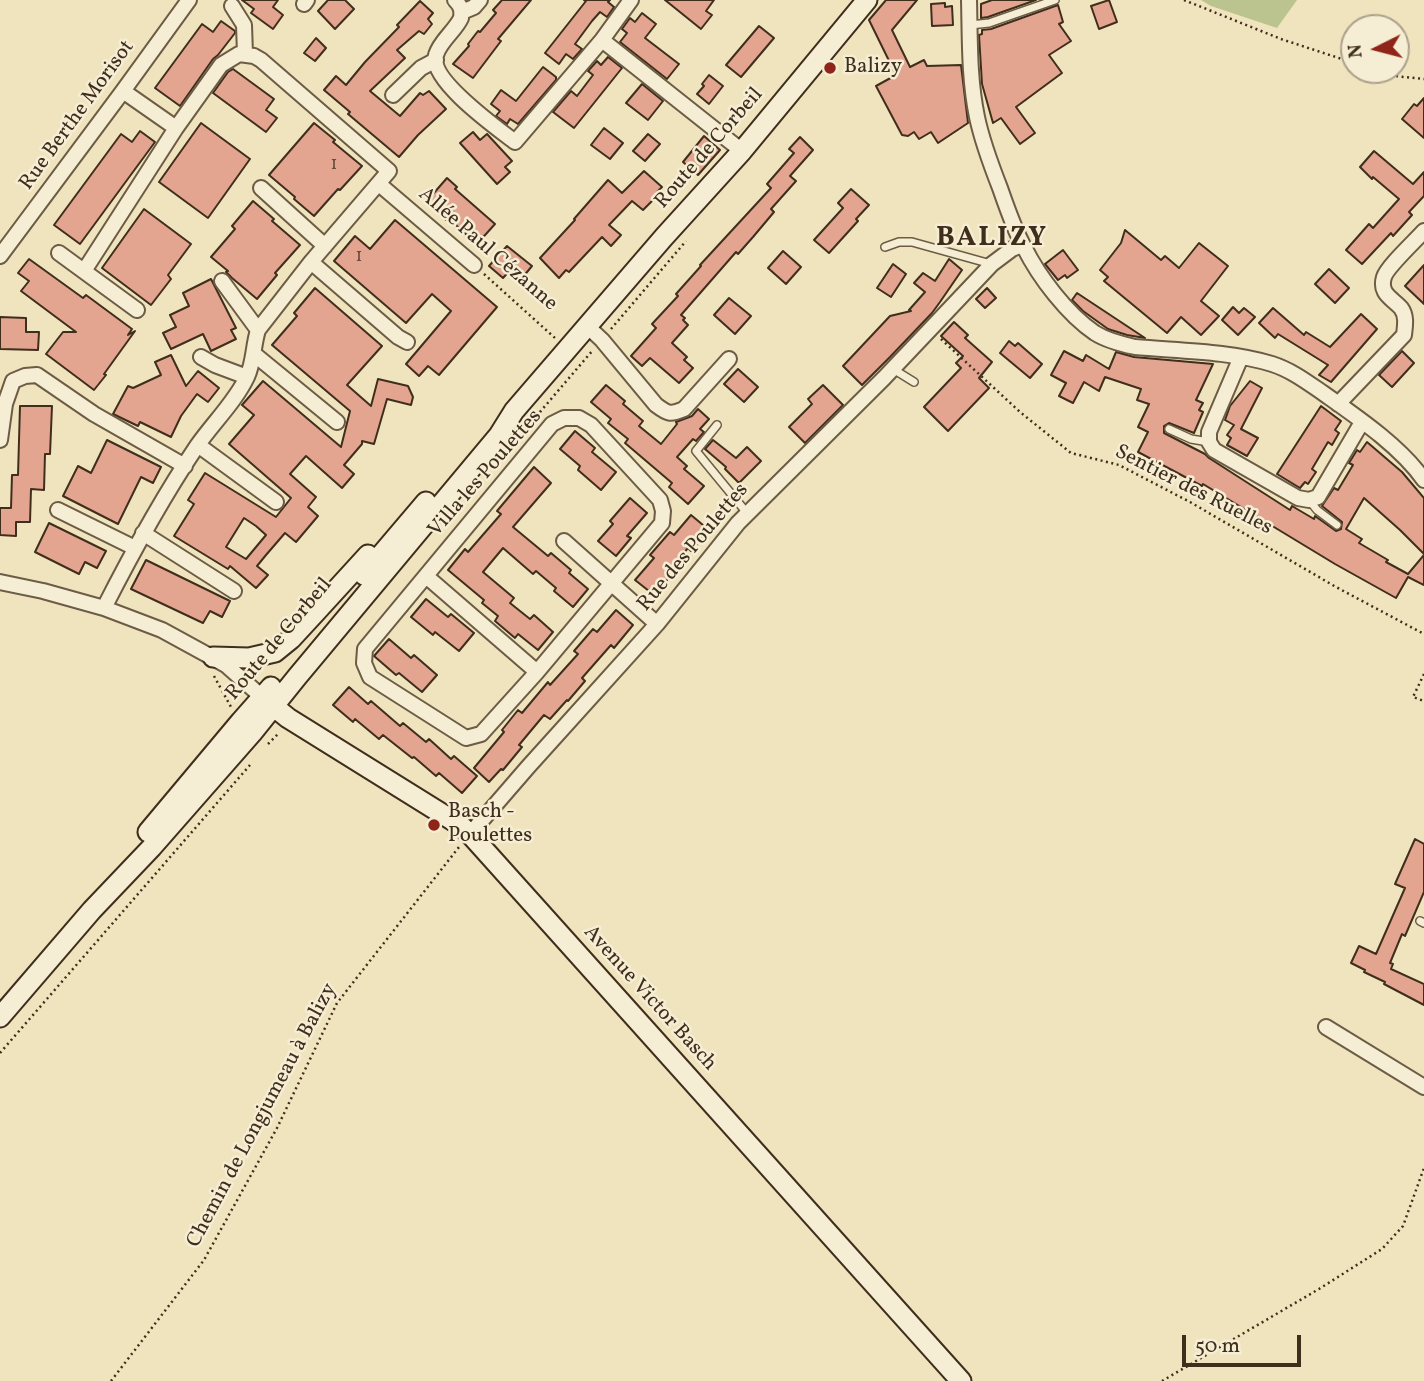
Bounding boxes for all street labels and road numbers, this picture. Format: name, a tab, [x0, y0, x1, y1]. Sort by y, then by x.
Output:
street label: Rue Berthe Morisot	[15, 36, 141, 196]
street label: Route de Corbeil	[651, 83, 769, 215]
street label: Allée Paul Cézanne	[412, 183, 562, 317]
street label: Villa les Poulettes	[424, 405, 548, 543]
street label: Sentier des Ruelles	[1110, 440, 1276, 542]
street label: Rue des Poulettes	[633, 479, 755, 617]
street label: Route de Corbeil	[221, 574, 339, 706]
street label: Avenue Victor Basch	[577, 921, 721, 1077]
street label: Chemin de Longjumeau à Balizy	[183, 980, 343, 1252]

